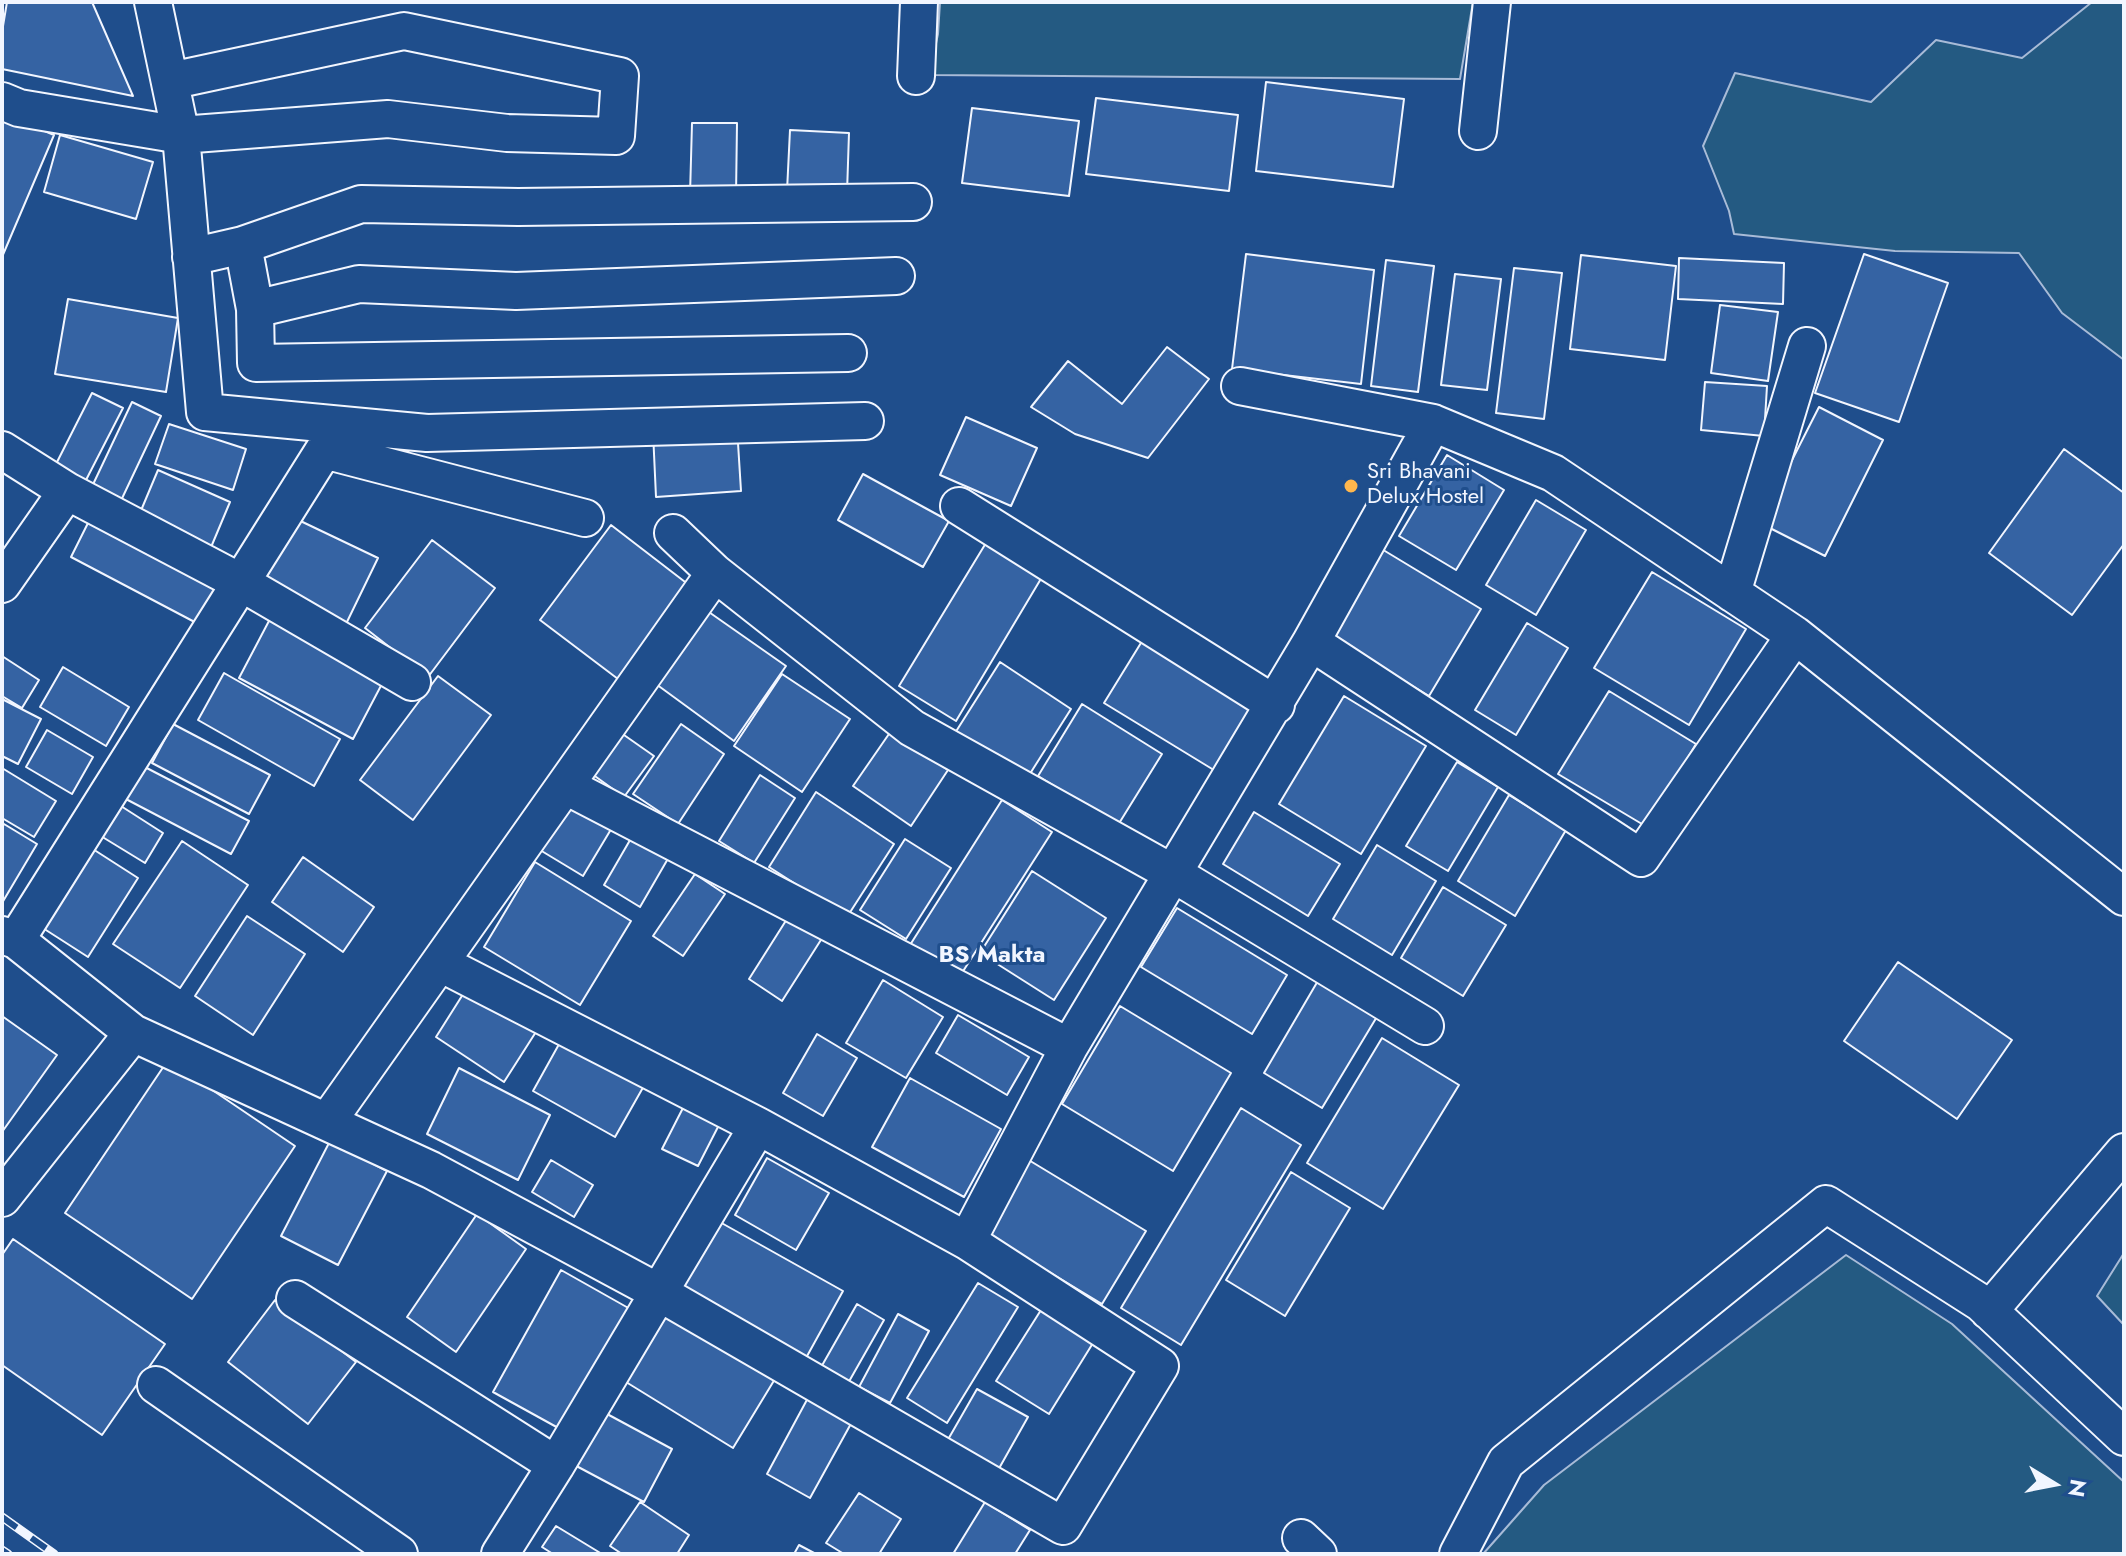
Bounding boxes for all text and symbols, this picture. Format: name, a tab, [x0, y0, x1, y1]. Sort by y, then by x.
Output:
place label: Sri Bhavani Delux Hostel	[1367, 460, 1484, 512]
marker: Sri Bhavani Delux Hostel	[1342, 477, 1360, 495]
district label: BS Makta	[939, 942, 1045, 970]
north arrow	[2014, 1444, 2094, 1524]
text: N	[2060, 1477, 2095, 1500]

